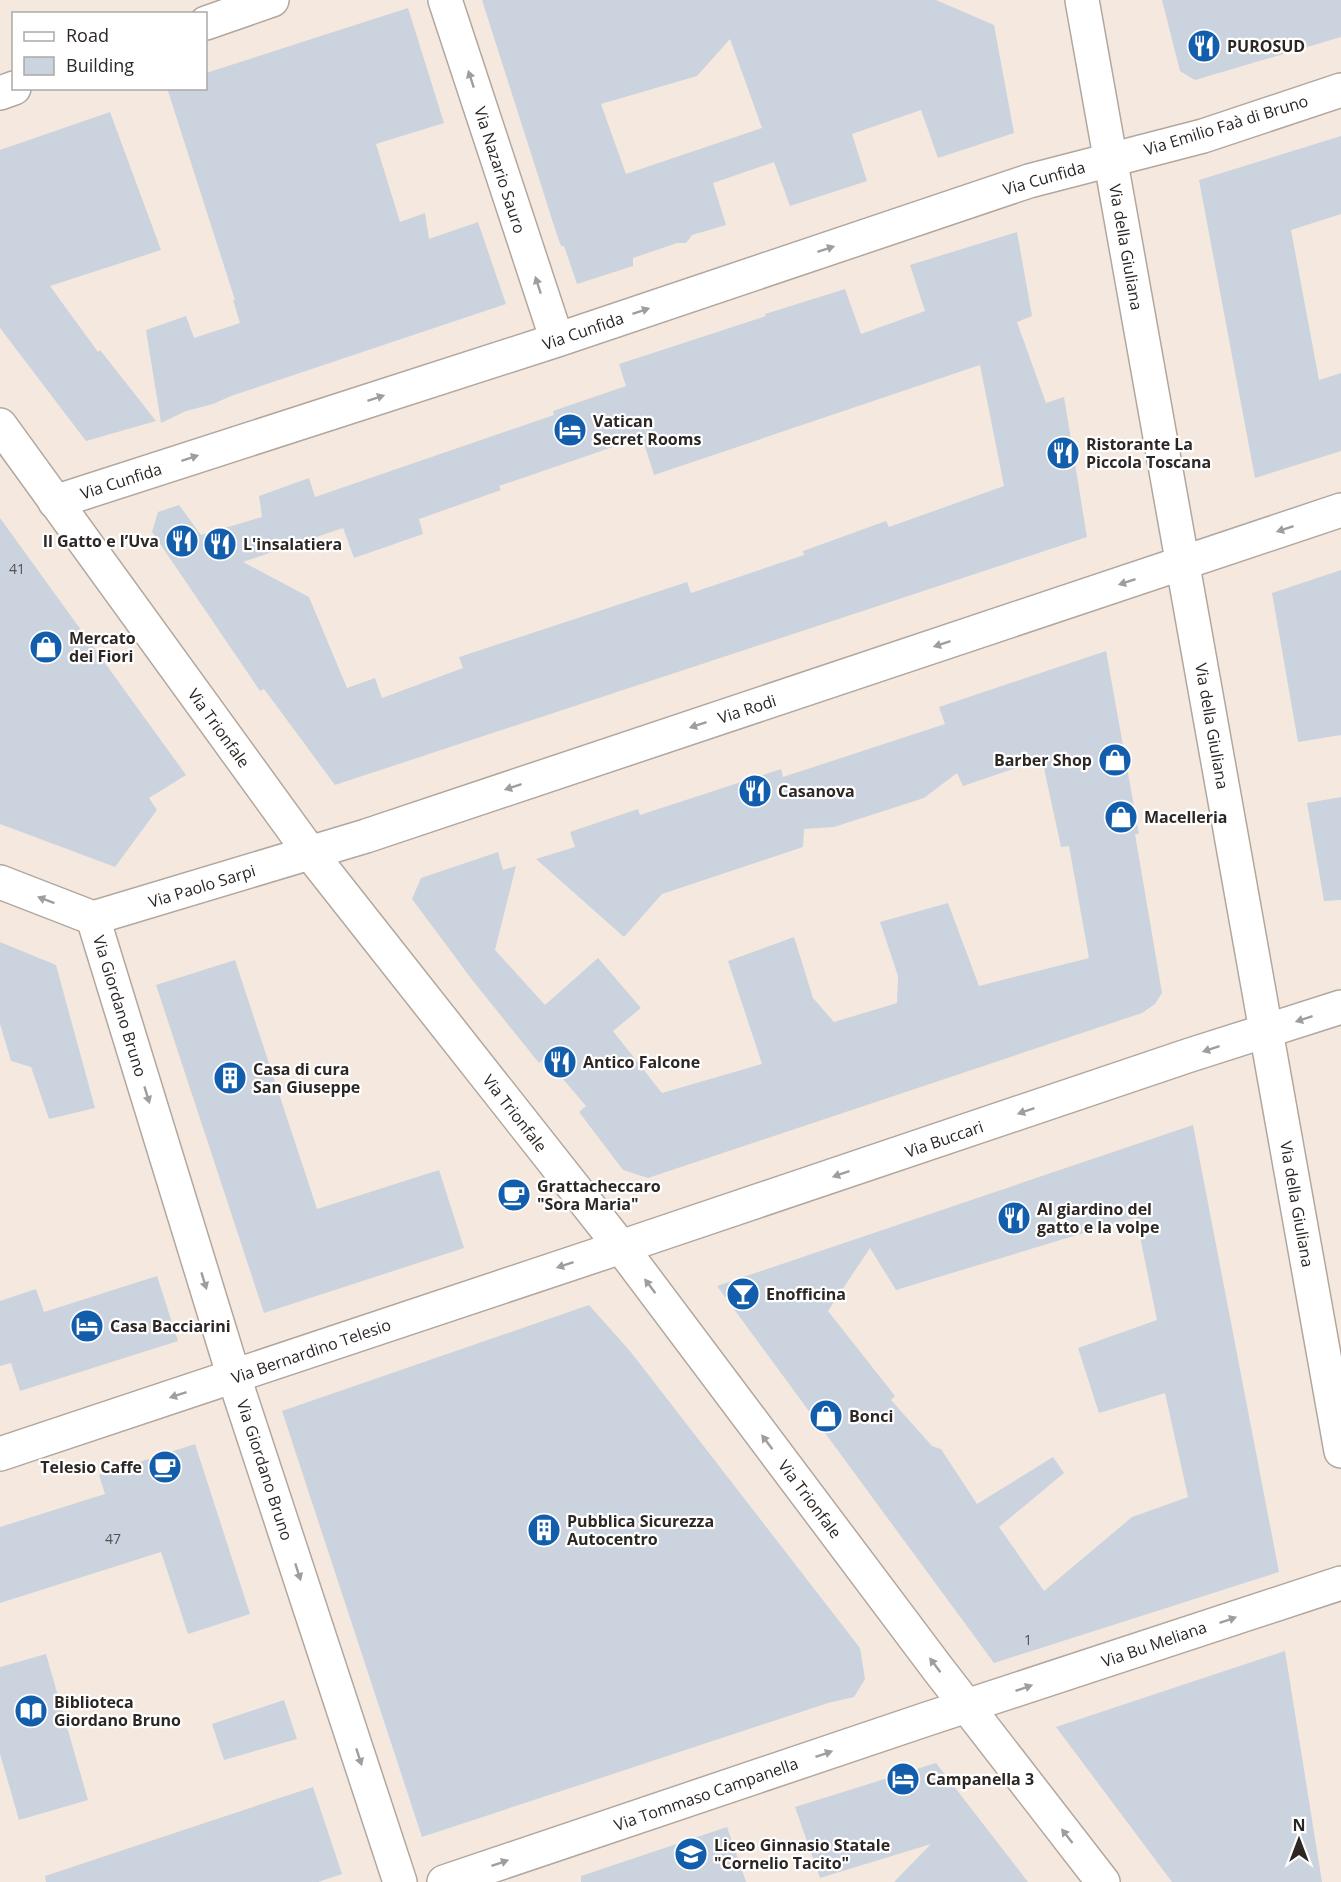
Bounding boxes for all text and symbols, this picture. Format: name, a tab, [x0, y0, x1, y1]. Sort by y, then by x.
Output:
legend	[12, 12, 207, 90]
text: Road	[66, 23, 109, 47]
restaurant icon: PUROSUD	[1186, 28, 1222, 64]
place label: PUROSUD	[1227, 35, 1305, 57]
text: Building	[66, 53, 134, 77]
one-way arrow	[466, 70, 475, 88]
street label: Via Emilio Faà di Bruno	[1141, 90, 1311, 160]
street label: Via Nazario Sauro	[469, 104, 531, 236]
street label: Via Cunfida	[1000, 156, 1088, 200]
street label: Via della Giuliana	[1104, 182, 1148, 312]
one-way arrow	[817, 244, 835, 254]
one-way arrow	[532, 276, 542, 294]
one-way arrow	[632, 306, 650, 315]
street label: Via Cunfida	[540, 307, 626, 355]
one-way arrow	[367, 393, 385, 402]
place label: Vatican Secret Rooms	[593, 410, 701, 450]
hotel icon: Vatican Secret Rooms	[552, 412, 588, 448]
place label: Ristorante La Piccola Toscana	[1086, 433, 1211, 473]
restaurant icon: Ristorante La Piccola Toscana	[1045, 435, 1081, 471]
one-way arrow	[181, 453, 199, 462]
street label: Via Cunfida	[77, 457, 165, 505]
restaurant icon: Il Gatto e l’Uva	[164, 523, 200, 559]
one-way arrow	[1276, 524, 1294, 534]
restaurant icon: L'insalatiera	[202, 526, 238, 562]
place label: Il Gatto e l’Uva	[43, 530, 159, 552]
place label: L'insalatiera	[243, 533, 342, 555]
house number: 41	[9, 559, 25, 578]
one-way arrow	[1118, 578, 1136, 587]
place label: Mercato dei Fiori	[69, 627, 136, 667]
shop icon: Mercato dei Fiori	[28, 629, 64, 665]
one-way arrow	[933, 639, 951, 649]
street label: Via della Giuliana	[1190, 661, 1234, 791]
street label: Via Trionfale	[183, 684, 255, 772]
street label: Via Rodi	[715, 689, 779, 729]
one-way arrow	[689, 721, 707, 731]
shop icon: Barber Shop	[1097, 742, 1133, 778]
place label: Barber Shop	[994, 749, 1092, 771]
restaurant icon: Casanova	[737, 773, 773, 809]
place label: Casanova	[778, 780, 855, 802]
one-way arrow	[504, 783, 522, 792]
shop icon: Macelleria	[1103, 799, 1139, 835]
place label: Macelleria	[1144, 806, 1227, 828]
street label: Via Paolo Sarpi	[146, 859, 258, 913]
one-way arrow	[37, 895, 55, 905]
street label: Via Giordano Bruno	[88, 933, 152, 1079]
one-way arrow	[1295, 1015, 1313, 1025]
restaurant icon: Antico Falcone	[542, 1044, 578, 1080]
one-way arrow	[1202, 1045, 1220, 1054]
place label: Antico Falcone	[583, 1051, 700, 1073]
place label: Casa di cura San Giuseppe	[253, 1058, 360, 1098]
building icon: Casa di cura San Giuseppe	[212, 1060, 248, 1096]
street label: Via Trionfale	[478, 1070, 552, 1156]
one-way arrow	[143, 1086, 152, 1104]
one-way arrow	[1017, 1107, 1035, 1117]
street label: Via Buccari	[902, 1115, 986, 1163]
street label: Via della Giuliana	[1275, 1139, 1319, 1269]
one-way arrow	[832, 1169, 850, 1179]
place label: Grattacheccaro "Sora Maria"	[537, 1175, 661, 1215]
cafe icon: Grattacheccaro "Sora Maria"	[496, 1177, 532, 1213]
place label: Al giardino del gatto e la volpe	[1037, 1198, 1159, 1238]
restaurant icon: Al giardino del gatto e la volpe	[996, 1200, 1032, 1236]
one-way arrow	[556, 1261, 574, 1271]
one-way arrow	[200, 1272, 209, 1290]
bar icon: Enofficina	[725, 1276, 761, 1312]
one-way arrow	[644, 1278, 656, 1294]
place label: Enofficina	[766, 1283, 846, 1305]
hotel icon: Casa Bacciarini	[69, 1308, 105, 1344]
street label: Via Bernardino Telesio	[228, 1313, 394, 1389]
place label: Casa Bacciarini	[110, 1315, 231, 1337]
one-way arrow	[169, 1391, 187, 1400]
street label: Via Giordano Bruno	[232, 1397, 298, 1543]
shop icon: Bonci	[808, 1398, 844, 1434]
place label: Bonci	[849, 1405, 893, 1427]
one-way arrow	[762, 1434, 774, 1449]
cafe icon: Telesio Caffe	[147, 1449, 183, 1485]
street label: Via Trionfale	[773, 1455, 847, 1543]
place label: Telesio Caffe	[40, 1456, 142, 1478]
place label: Pubblica Sicurezza Autocentro	[567, 1510, 714, 1550]
building icon: Pubblica Sicurezza Autocentro	[526, 1512, 562, 1548]
house number: 47	[105, 1529, 121, 1548]
one-way arrow	[294, 1563, 303, 1581]
one-way arrow	[1219, 1614, 1237, 1624]
street label: Via Bu Meliana	[1098, 1616, 1210, 1672]
house number: 1	[1024, 1630, 1032, 1649]
one-way arrow	[929, 1657, 941, 1673]
one-way arrow	[1015, 1683, 1033, 1693]
place label: Biblioteca Giordano Bruno	[54, 1691, 181, 1731]
library icon: Biblioteca Giordano Bruno	[13, 1693, 49, 1729]
one-way arrow	[355, 1748, 364, 1766]
one-way arrow	[815, 1749, 833, 1758]
street label: Via Tommaso Campanella	[611, 1752, 801, 1836]
hotel icon: Campanella 3	[885, 1761, 921, 1797]
place label: Campanella 3	[926, 1768, 1034, 1790]
north arrow	[1269, 1810, 1329, 1870]
text: N	[1292, 1814, 1306, 1836]
one-way arrow	[1062, 1828, 1074, 1843]
place label: Liceo Ginnasio Statale "Cornelio Tacito"	[714, 1834, 890, 1874]
school or university icon: Liceo Ginnasio Statale "Cornelio Tacito"	[673, 1836, 709, 1872]
one-way arrow	[491, 1858, 509, 1868]

